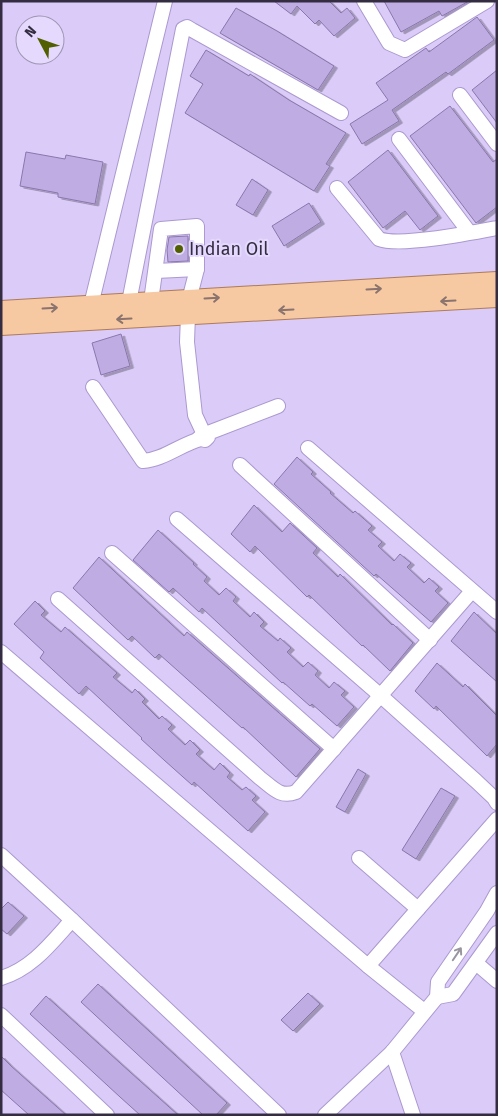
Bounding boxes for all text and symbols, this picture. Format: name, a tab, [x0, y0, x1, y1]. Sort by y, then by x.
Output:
north arrow	[15, 15, 65, 65]
text: N	[21, 23, 40, 41]
place label: Indian Oil	[189, 238, 269, 260]
marker: Indian Oil	[173, 243, 185, 255]
one-way arrow	[366, 284, 382, 293]
one-way arrow	[204, 294, 220, 303]
one-way arrow	[440, 296, 456, 305]
one-way arrow	[42, 303, 58, 312]
one-way arrow	[278, 305, 294, 314]
one-way arrow	[116, 314, 132, 324]
one-way arrow	[452, 947, 462, 961]

